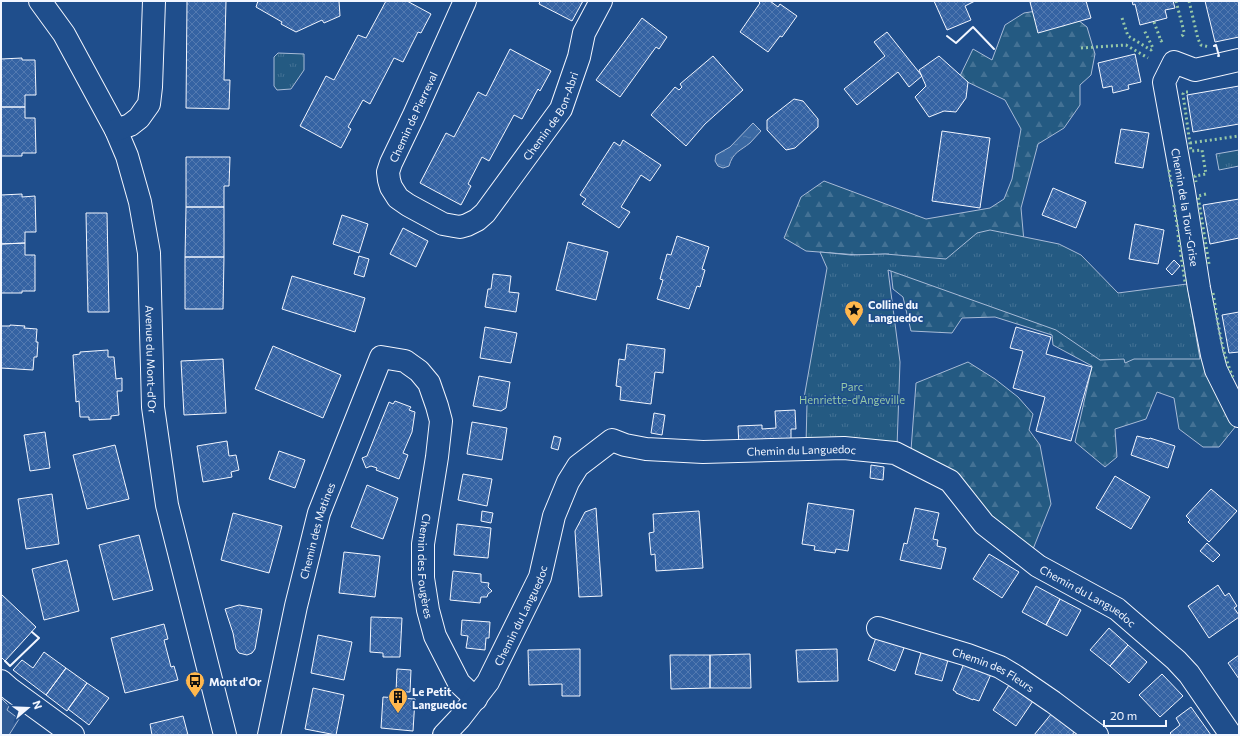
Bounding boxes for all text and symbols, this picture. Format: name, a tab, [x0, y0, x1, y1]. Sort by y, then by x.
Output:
street label: Chemin de Pierreval	[386, 70, 440, 164]
street label: Chemin de Bon-Abri	[519, 70, 580, 162]
street label: Chemin de la Tour-Grise	[1170, 147, 1202, 267]
place label: Colline du Languedoc	[868, 298, 923, 324]
place icon: Colline du Languedoc	[843, 299, 865, 327]
street label: Avenue du Mont-d'Or	[144, 305, 160, 415]
park label: Parc Henriette-d'Angeville	[799, 380, 905, 406]
street label: Chemin du Languedoc	[746, 441, 857, 457]
street label: Chemin des Matines	[296, 480, 337, 580]
street label: Chemin des Fougères	[417, 513, 436, 620]
street label: Chemin du Languedoc	[1038, 562, 1139, 629]
street label: Chemin du Languedoc	[491, 564, 549, 668]
street label: Chemin des Fleurs	[951, 644, 1037, 694]
bus stop icon: Mont d'Or	[184, 670, 206, 698]
place label: Mont d'Or	[209, 675, 262, 688]
place label: Le Petit Languedoc	[412, 685, 467, 711]
building icon: Le Petit Languedoc	[387, 686, 409, 714]
north arrow	[8, 688, 48, 728]
text: N	[30, 699, 45, 711]
scale bar	[1104, 702, 1166, 728]
text: 20 m	[1110, 708, 1137, 722]

